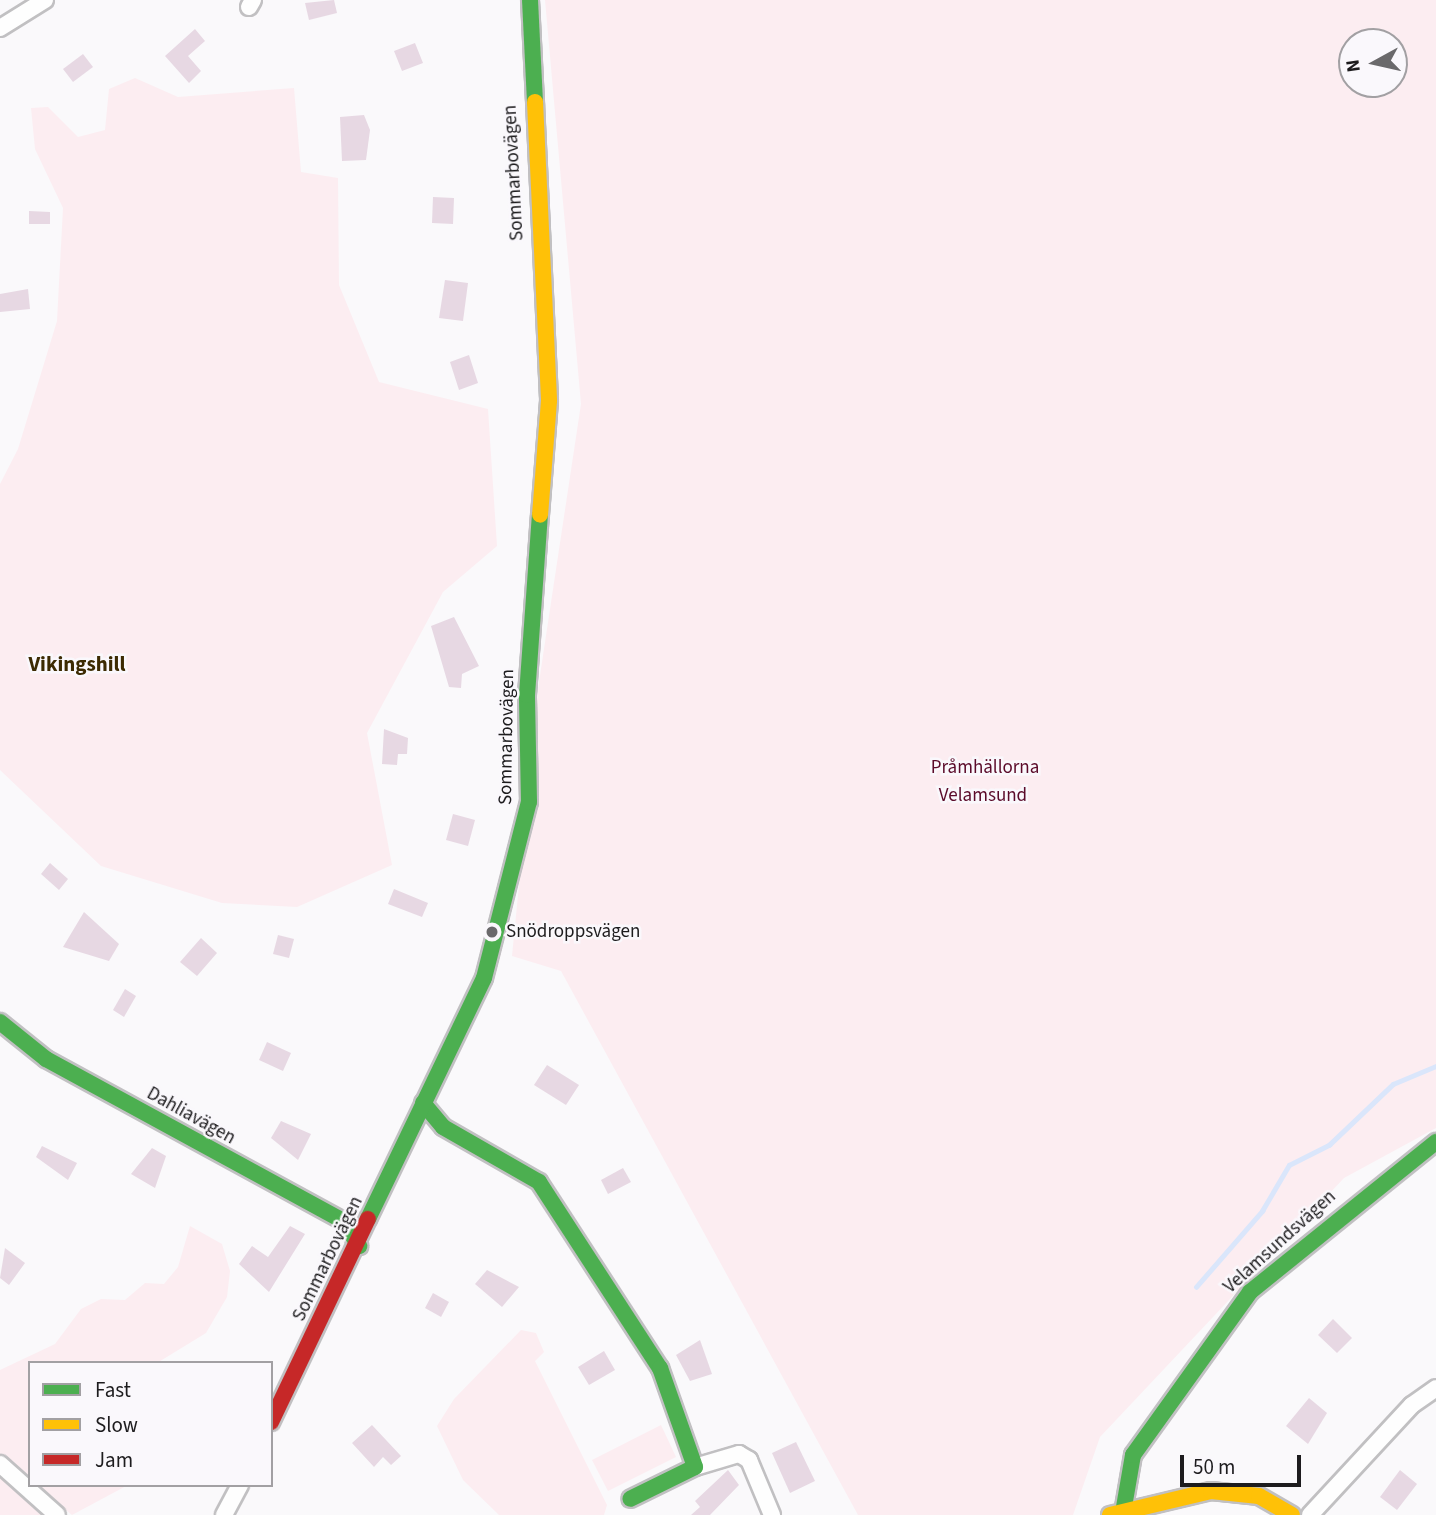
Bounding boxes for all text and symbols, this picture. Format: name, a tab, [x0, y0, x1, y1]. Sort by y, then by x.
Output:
north arrow	[1338, 28, 1408, 98]
text: N	[1339, 58, 1368, 74]
street label: Sommarbovägen	[499, 104, 529, 242]
district label: Vikingshill	[28, 651, 126, 677]
street label: Sommarbovägen	[494, 669, 520, 805]
park label: Pråmhällorna	[931, 757, 1039, 779]
park label: Velamsund	[939, 785, 1027, 807]
place label: Snödroppsvägen	[506, 921, 640, 943]
marker: Snödroppsvägen	[484, 924, 500, 940]
street label: Dahliavägen	[143, 1082, 239, 1150]
street label: Velamsundsvägen	[1219, 1186, 1341, 1298]
street label: Sommarbovägen	[288, 1193, 368, 1325]
legend	[28, 1361, 273, 1487]
text: Fast	[95, 1375, 131, 1405]
text: Slow	[95, 1410, 138, 1440]
scale bar	[1184, 1442, 1305, 1486]
text: Jam	[95, 1445, 133, 1475]
text: 50 m	[1193, 1452, 1235, 1482]

